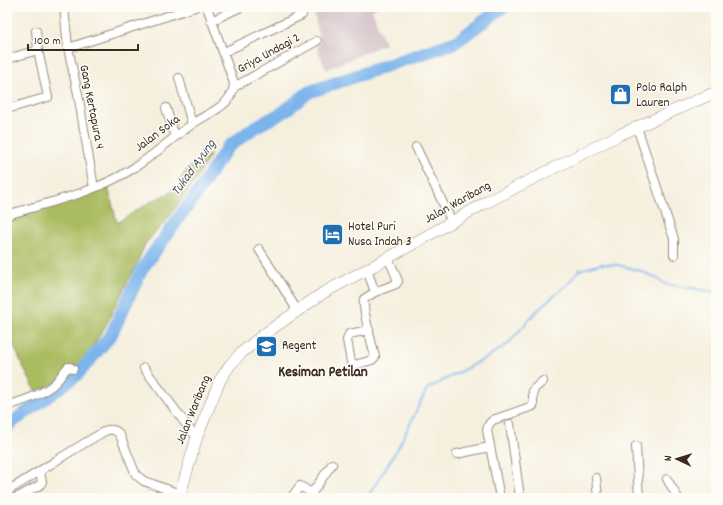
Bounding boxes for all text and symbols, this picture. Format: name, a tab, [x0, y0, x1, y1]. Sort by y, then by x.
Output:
scale bar	[28, 26, 138, 52]
street label: Griya Undagi 2	[234, 29, 304, 79]
text: 100 m	[34, 33, 61, 50]
street label: Gang Kertapura 4	[74, 63, 108, 151]
place label: Polo Ralph Lauren	[636, 79, 687, 113]
shop icon: Polo Ralph Lauren	[608, 82, 634, 108]
street label: Jalan Soka	[132, 110, 185, 157]
water label: Tukad Ayung	[167, 135, 222, 200]
street label: Jalan Waribang	[421, 177, 495, 229]
place label: Hotel Puri Nusa Indah 3	[348, 218, 412, 252]
hotel icon: Hotel Puri Nusa Indah 3	[320, 221, 346, 247]
school or university icon: Regent	[253, 333, 279, 359]
place label: Regent	[282, 337, 316, 356]
district label: Kesiman Petilan	[278, 362, 368, 384]
street label: Jalan Waribang	[171, 372, 217, 447]
north arrow	[657, 439, 697, 479]
text: N	[661, 455, 677, 462]

